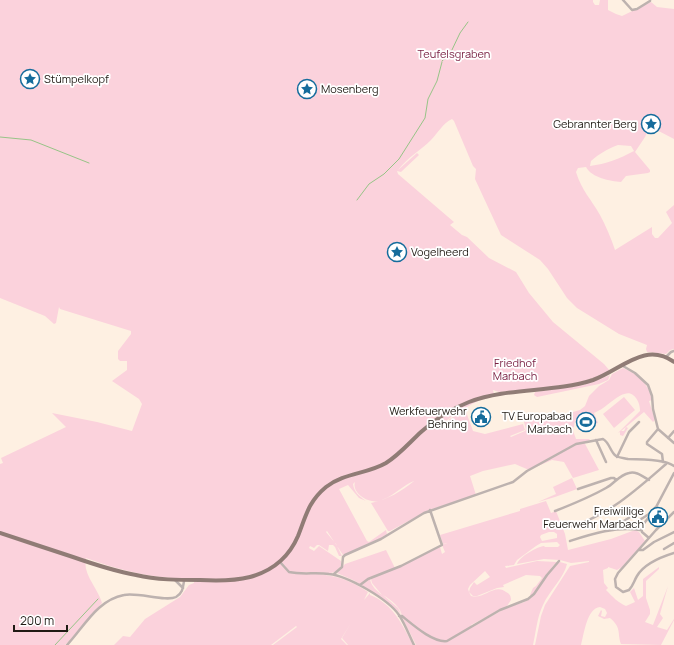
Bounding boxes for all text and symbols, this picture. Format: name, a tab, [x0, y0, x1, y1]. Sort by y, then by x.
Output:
park label: Teufelsgraben	[418, 46, 490, 61]
place icon: Stümpelkopf	[19, 68, 41, 90]
place label: Stümpelkopf	[44, 71, 109, 86]
place icon: Mosenberg	[296, 78, 318, 100]
place label: Mosenberg	[321, 81, 378, 96]
place icon: Gebrannter Berg	[640, 113, 662, 135]
place label: Gebrannter Berg	[553, 116, 637, 131]
place icon: Vogelheerd	[386, 241, 408, 263]
place label: Vogelheerd	[411, 244, 469, 259]
park label: Friedhof Marbach	[493, 355, 537, 383]
place label: Werkfeuerwehr Behring	[389, 403, 467, 431]
public building icon: Werkfeuerwehr Behring	[470, 406, 492, 428]
place label: TV Europabad Marbach	[502, 408, 572, 436]
sports icon: TV Europabad Marbach	[575, 411, 597, 433]
place label: Freiwillige Feuerwehr Marbach	[543, 503, 645, 531]
public building icon: Freiwillige Feuerwehr Marbach	[647, 506, 669, 528]
scale bar	[14, 607, 67, 633]
text: 200 m	[20, 612, 54, 629]

